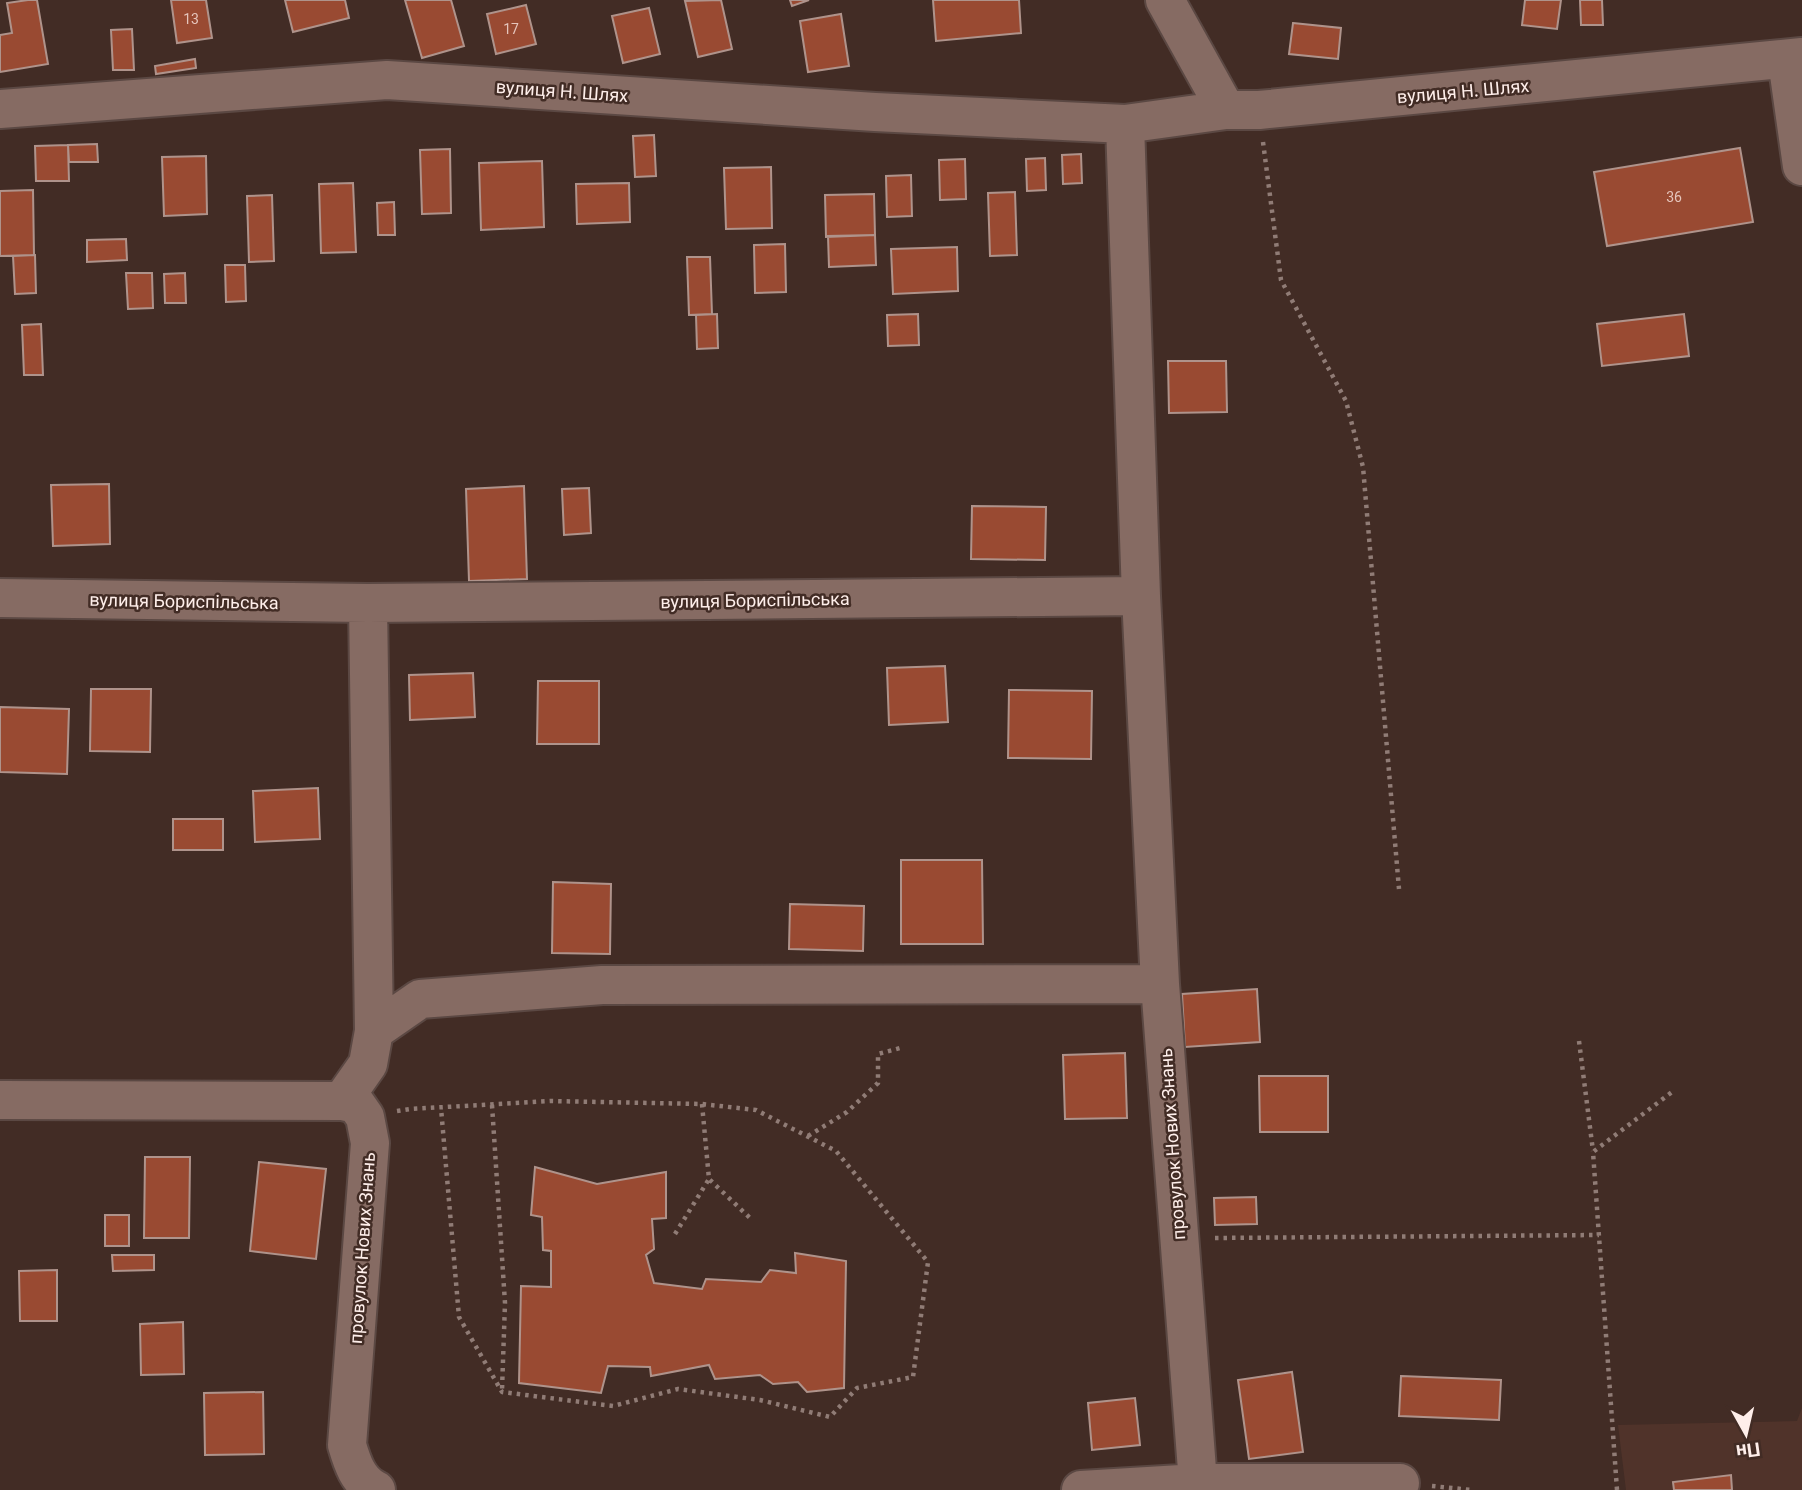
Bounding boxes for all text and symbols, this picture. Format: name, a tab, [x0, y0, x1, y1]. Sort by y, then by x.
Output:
house number: 13	[183, 11, 199, 27]
house number: 17	[503, 21, 519, 37]
street label: вулиця Н. Шлях	[1396, 75, 1530, 107]
street label: вулиця Н. Шлях	[495, 76, 629, 106]
house number: 36	[1666, 189, 1682, 205]
street label: вулиця Бориспільська	[660, 588, 850, 612]
street label: вулиця Бориспільська	[89, 589, 279, 613]
street label: провулок Нових Знань	[1155, 1047, 1189, 1241]
street label: провулок Нових Знань	[345, 1151, 379, 1345]
north arrow	[1711, 1399, 1781, 1469]
text: Пн	[1735, 1437, 1762, 1463]

